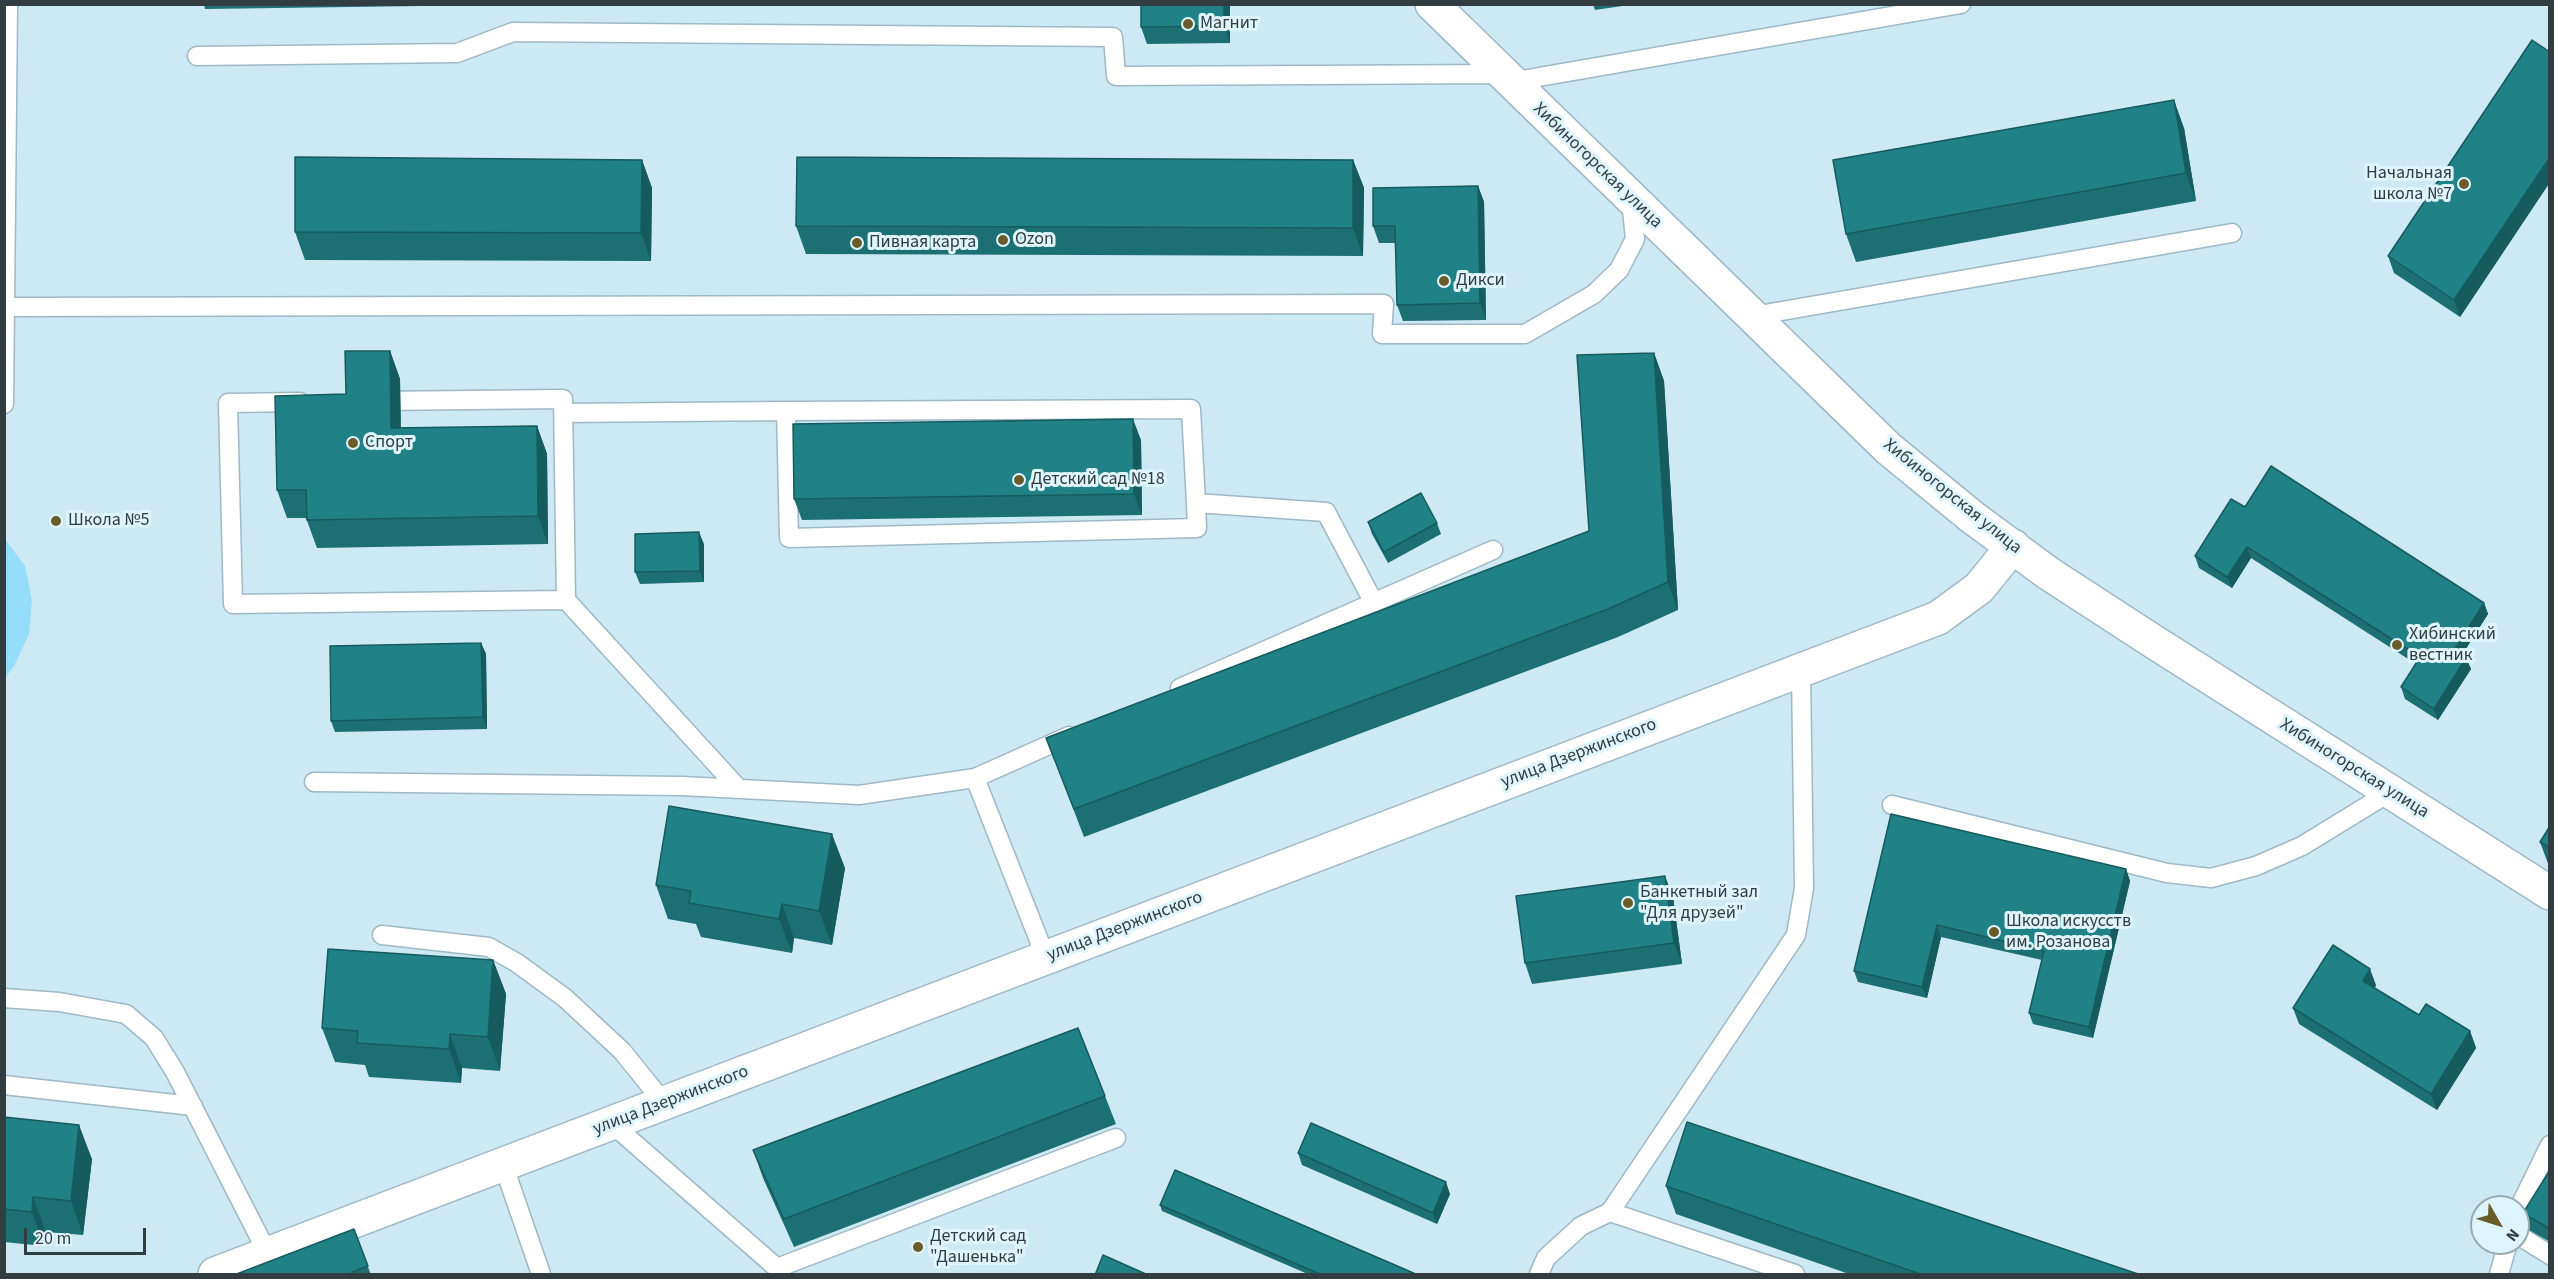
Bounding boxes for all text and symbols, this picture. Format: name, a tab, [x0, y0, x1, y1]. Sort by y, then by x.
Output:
place label: Магнит	[1200, 13, 1258, 35]
marker: Магнит	[1181, 17, 1195, 31]
street label: Хибиногорская улица	[1528, 99, 1666, 233]
place label: Начальная школа №7	[2366, 163, 2452, 206]
marker: Начальная школа №7	[2457, 177, 2471, 191]
place label: Ozon	[1015, 229, 1054, 251]
place label: Пивная карта	[869, 232, 976, 254]
marker: Ozon	[996, 233, 1010, 247]
marker: Пивная карта	[850, 236, 864, 250]
place label: Дикси	[1456, 270, 1505, 292]
marker: Дикси	[1437, 274, 1451, 288]
place label: Спорт	[365, 432, 413, 454]
street label: Хибиногорская улица	[1878, 435, 2026, 559]
marker: Спорт	[346, 436, 360, 450]
place label: Детский сад №18	[1031, 469, 1165, 491]
marker: Детский сад №18	[1012, 473, 1026, 487]
place label: Школа №5	[68, 510, 149, 532]
marker: Школа №5	[49, 514, 63, 528]
place label: Хибинский вестник	[2409, 624, 2496, 666]
marker: Хибинский вестник	[2390, 638, 2404, 652]
street label: улица Дзержинского	[1498, 714, 1660, 794]
street label: Хибиногорская улица	[2275, 714, 2433, 824]
place label: Банкетный зал "Для друзей"	[1640, 882, 1758, 924]
street label: улица Дзержинского	[1044, 887, 1206, 967]
marker: Банкетный зал "Для друзей"	[1621, 896, 1635, 910]
place label: Школа искусств им. Розанова	[2006, 911, 2131, 954]
marker: Школа искусств им. Розанова	[1987, 925, 2001, 939]
street label: улица Дзержинского	[590, 1061, 752, 1141]
north arrow	[2470, 1195, 2530, 1255]
scale bar	[27, 1216, 148, 1254]
text: N	[2501, 1224, 2524, 1246]
text: 20 m	[35, 1226, 71, 1251]
place label: Детский сад "Дашенька"	[930, 1226, 1026, 1268]
marker: Детский сад "Дашенька"	[911, 1240, 925, 1254]

